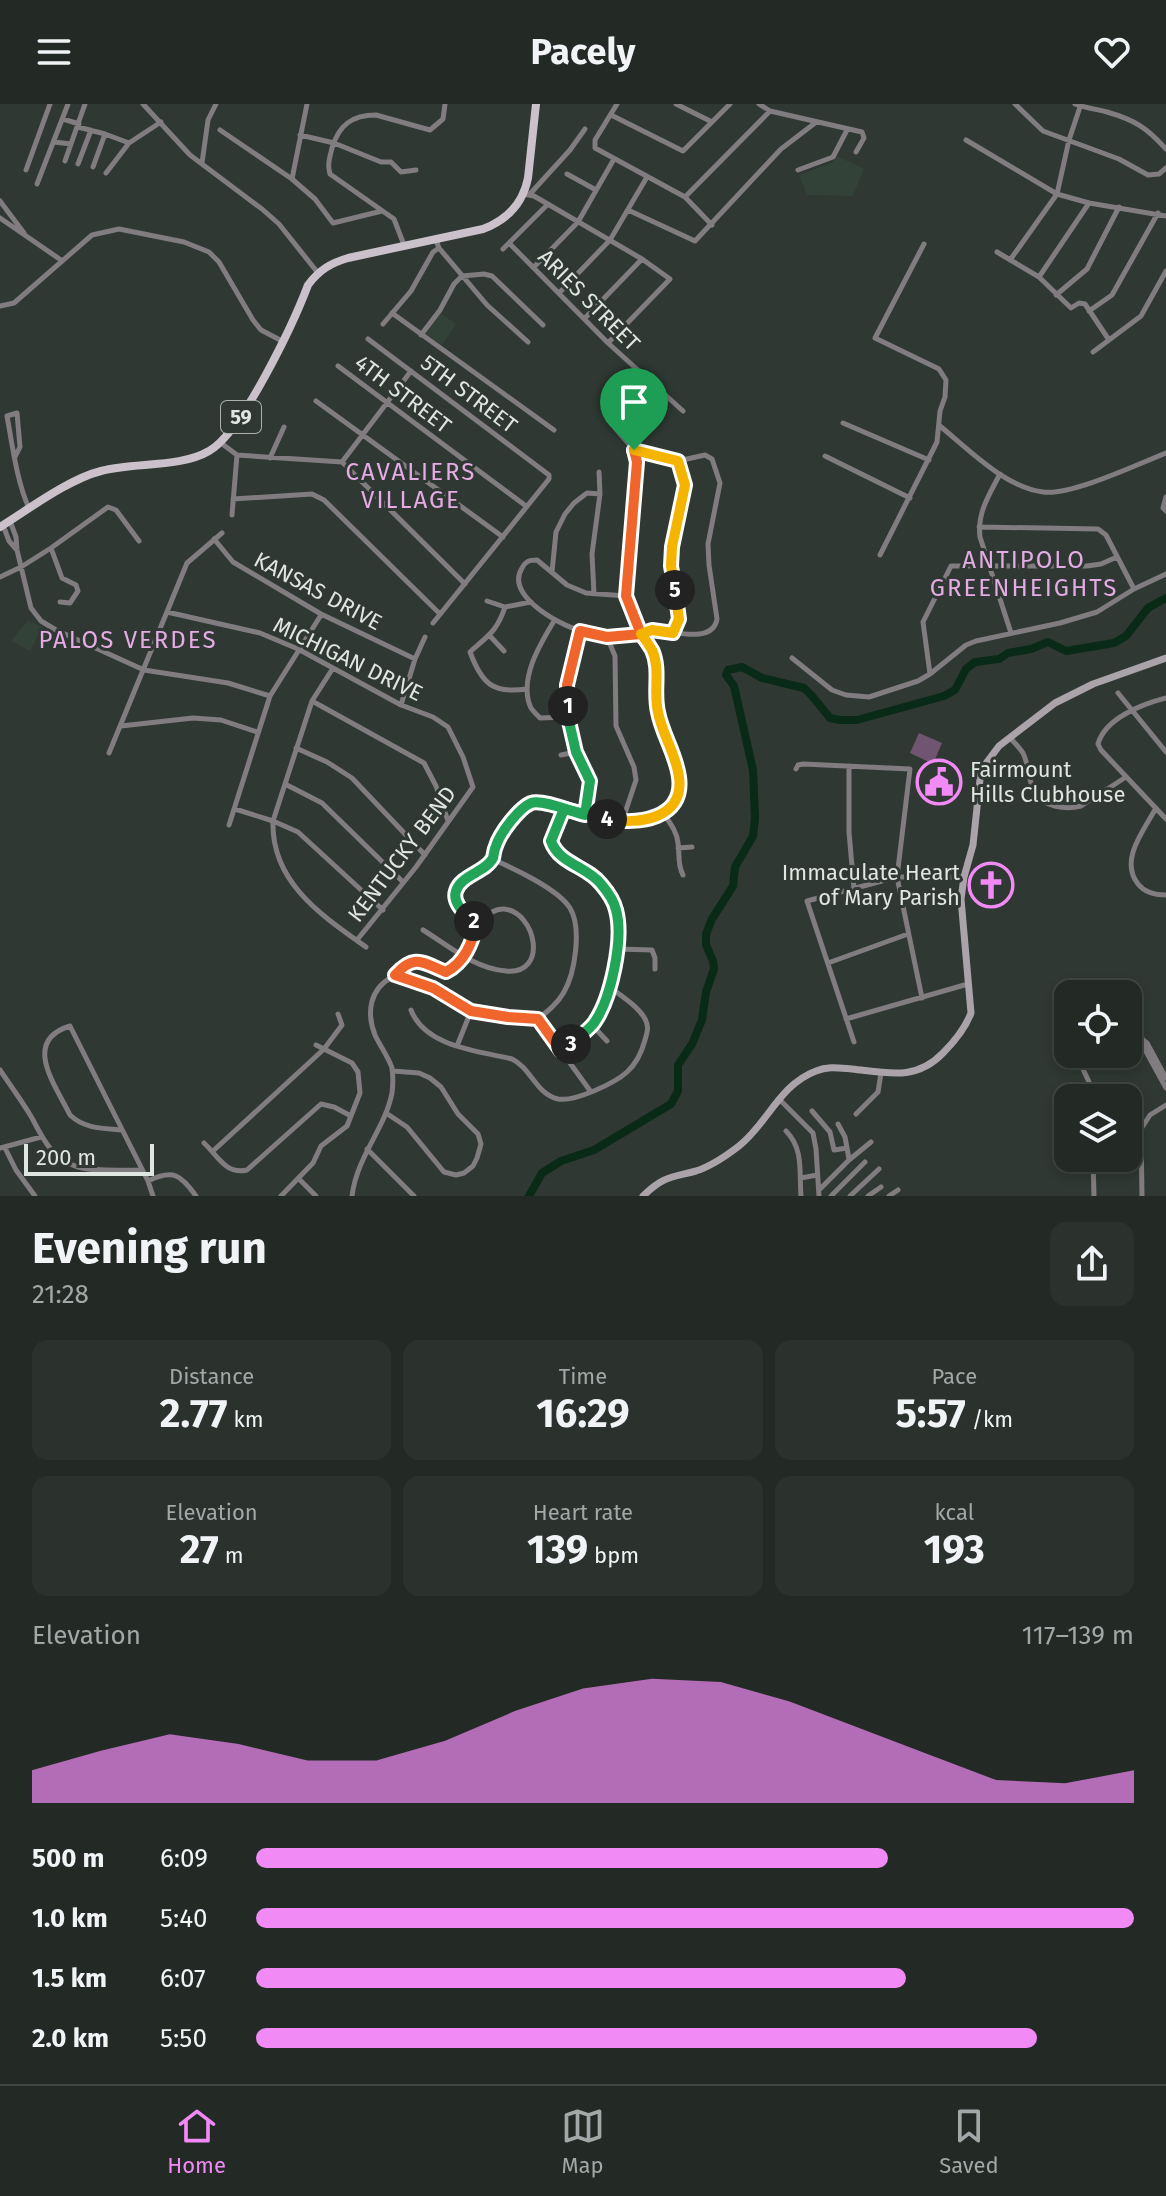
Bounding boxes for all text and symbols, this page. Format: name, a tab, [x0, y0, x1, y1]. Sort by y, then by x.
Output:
icon: menu	[32, 30, 76, 74]
text: Pacely	[531, 30, 635, 74]
icon: heart	[1090, 30, 1134, 74]
street label: ARIES STREET	[532, 243, 646, 357]
street label: 4TH STREET	[349, 349, 457, 439]
street label: 5TH STREET	[416, 349, 523, 439]
pin	[600, 368, 668, 450]
icon: arrive	[612, 380, 656, 424]
road number: 59	[221, 401, 261, 433]
district label: CAVALIERS VILLAGE	[346, 458, 476, 514]
street label: KANSAS DRIVE	[249, 546, 387, 636]
district label: ANTIPOLO GREENHEIGHTS	[930, 546, 1118, 602]
pin: 5	[655, 570, 695, 610]
text: 5	[669, 576, 681, 603]
street label: MICHIGAN DRIVE	[269, 611, 427, 707]
district label: PALOS VERDES	[38, 626, 218, 654]
pin: 1	[548, 686, 588, 726]
text: 1	[563, 692, 573, 719]
place label: Fairmount Hills Clubhouse	[970, 756, 1125, 808]
public building icon: Fairmount Hills Clubhouse	[915, 758, 963, 806]
street label: KENTUCKY BEND	[342, 781, 462, 927]
pin: 4	[587, 799, 627, 839]
text: 4	[601, 805, 613, 832]
place label: Immaculate Heart of Mary Parish	[782, 859, 960, 911]
church icon: Immaculate Heart of Mary Parish	[967, 861, 1015, 909]
pin: 2	[454, 901, 494, 941]
text: 2	[468, 907, 480, 934]
map controls	[1054, 980, 1142, 1172]
button: locate	[1054, 980, 1142, 1068]
pin: 3	[551, 1024, 591, 1064]
text: 3	[565, 1030, 577, 1057]
button: layers	[1054, 1084, 1142, 1172]
scale bar	[24, 1140, 154, 1176]
text: 200 m	[36, 1144, 96, 1171]
text: Evening run	[32, 1222, 267, 1275]
button: share	[1050, 1222, 1134, 1306]
text: 21:28	[32, 1279, 89, 1310]
text: Distance	[169, 1363, 254, 1390]
text: Time	[559, 1363, 607, 1390]
text: Pace	[932, 1363, 977, 1390]
text: 2.77	[160, 1390, 228, 1438]
text: 16:29	[536, 1390, 630, 1438]
text: 5:57	[895, 1390, 966, 1438]
text: km	[228, 1406, 264, 1433]
text: /km	[966, 1406, 1013, 1433]
text: Elevation	[166, 1499, 258, 1526]
text: Heart rate	[533, 1499, 633, 1526]
text: kcal	[935, 1499, 974, 1526]
text: 27	[180, 1526, 219, 1574]
text: 139	[527, 1526, 588, 1574]
text: 193	[924, 1526, 985, 1574]
text: m	[219, 1542, 244, 1569]
text: bpm	[588, 1542, 639, 1569]
text: Elevation	[32, 1620, 141, 1651]
text: 117–139 m	[1022, 1620, 1134, 1651]
text: 500 m	[32, 1843, 105, 1874]
text: 6:09	[160, 1843, 208, 1874]
text: 1.0 km	[32, 1903, 108, 1934]
text: 5:40	[160, 1903, 207, 1934]
text: 1.5 km	[32, 1963, 107, 1994]
text: 6:07	[160, 1963, 206, 1994]
text: 2.0 km	[32, 2023, 109, 2054]
text: 5:50	[160, 2023, 207, 2054]
tab: Home	[167, 2104, 226, 2179]
tab: Map	[561, 2104, 605, 2179]
tab: Saved	[939, 2104, 999, 2179]

